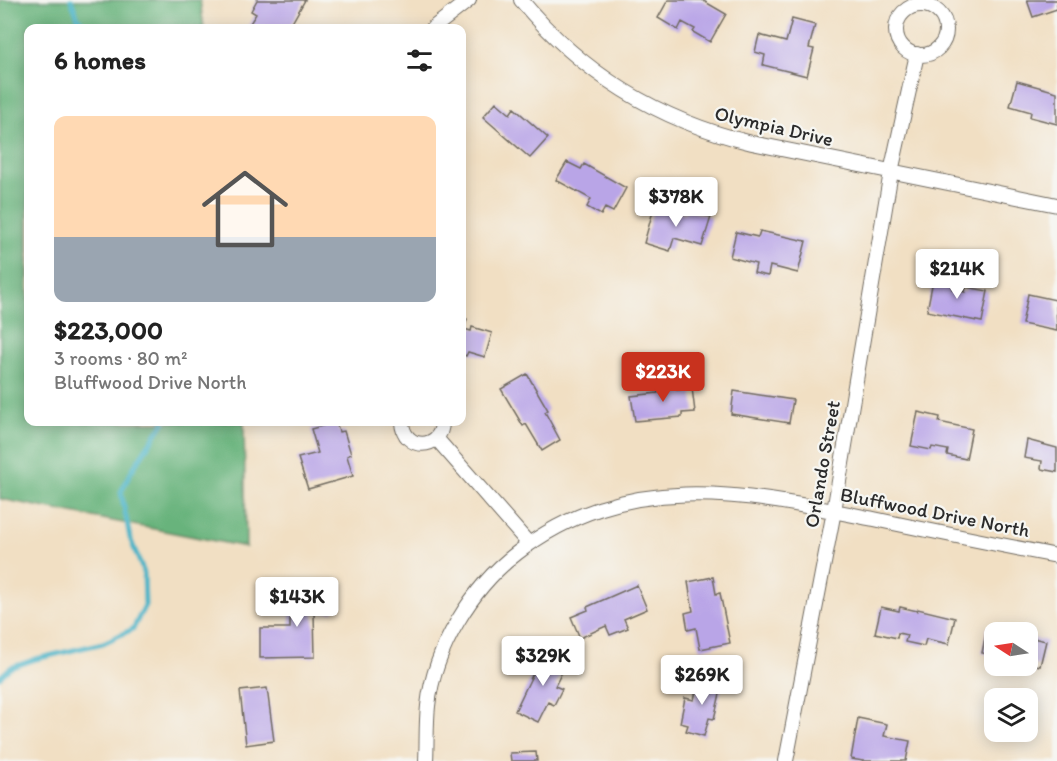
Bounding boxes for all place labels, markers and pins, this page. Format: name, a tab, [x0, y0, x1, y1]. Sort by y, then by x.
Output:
pin: $378K	[634, 177, 718, 228]
pin: $214K	[915, 249, 999, 300]
pin: $223K	[621, 352, 705, 403]
pin: $143K	[255, 577, 339, 628]
pin: $329K	[501, 636, 585, 687]
pin: $269K	[660, 655, 744, 706]

